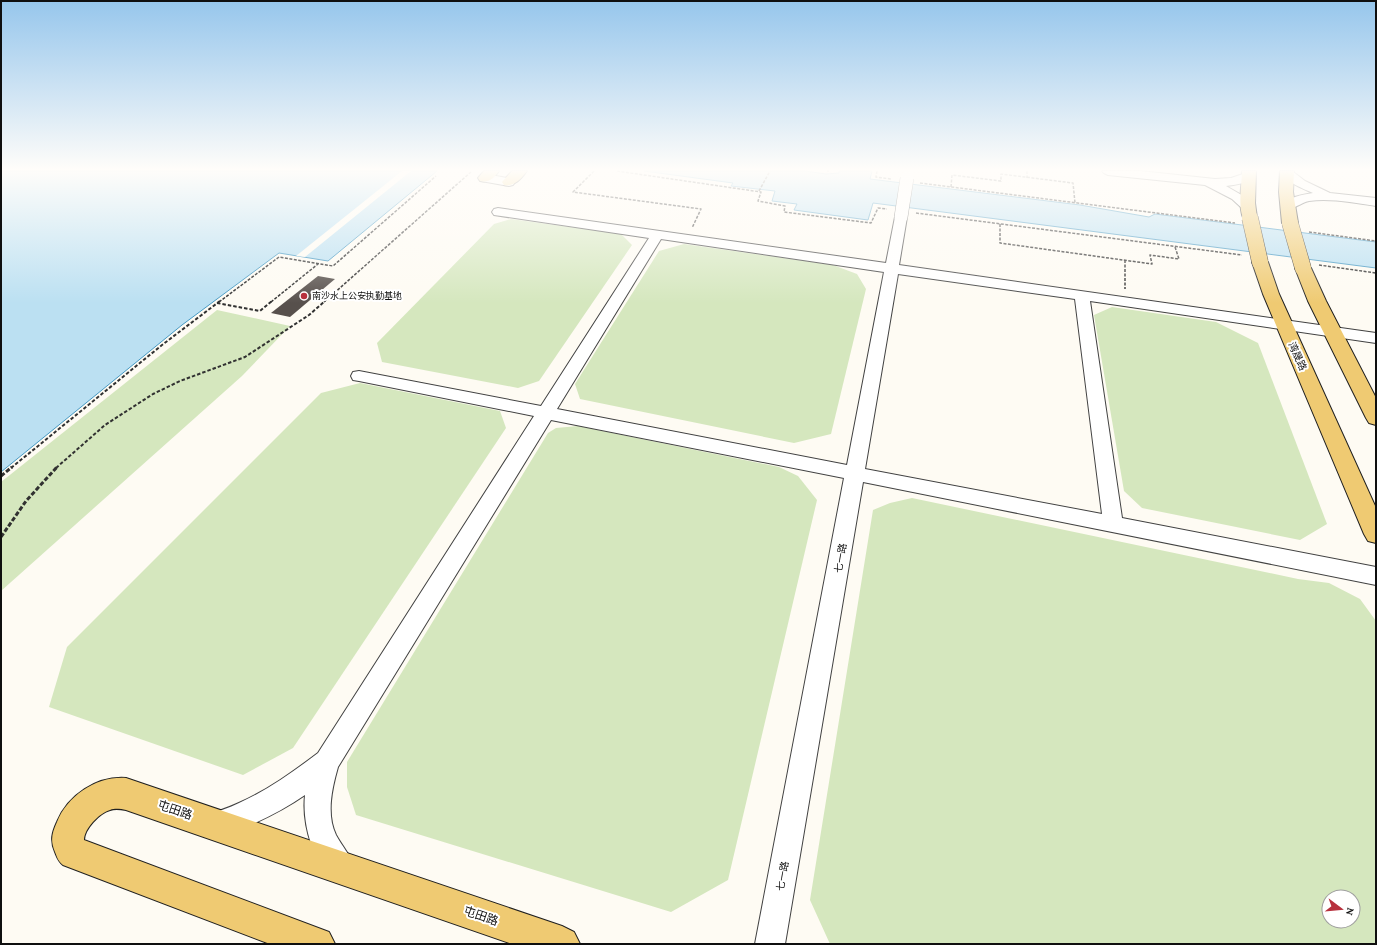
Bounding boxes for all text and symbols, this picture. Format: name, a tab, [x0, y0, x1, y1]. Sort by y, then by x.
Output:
marker: 南沙水上公安执勤基地	[299, 291, 309, 301]
place label: 南沙水上公安执勤基地	[312, 291, 402, 301]
street label: 湾晟路	[1286, 340, 1309, 372]
street label: 七一路	[832, 542, 849, 574]
street label: 屯田路	[156, 798, 194, 822]
street label: 七一路	[774, 860, 791, 892]
north arrow	[1321, 889, 1361, 929]
street label: 屯田路	[462, 904, 500, 928]
text: N	[1344, 906, 1357, 917]

